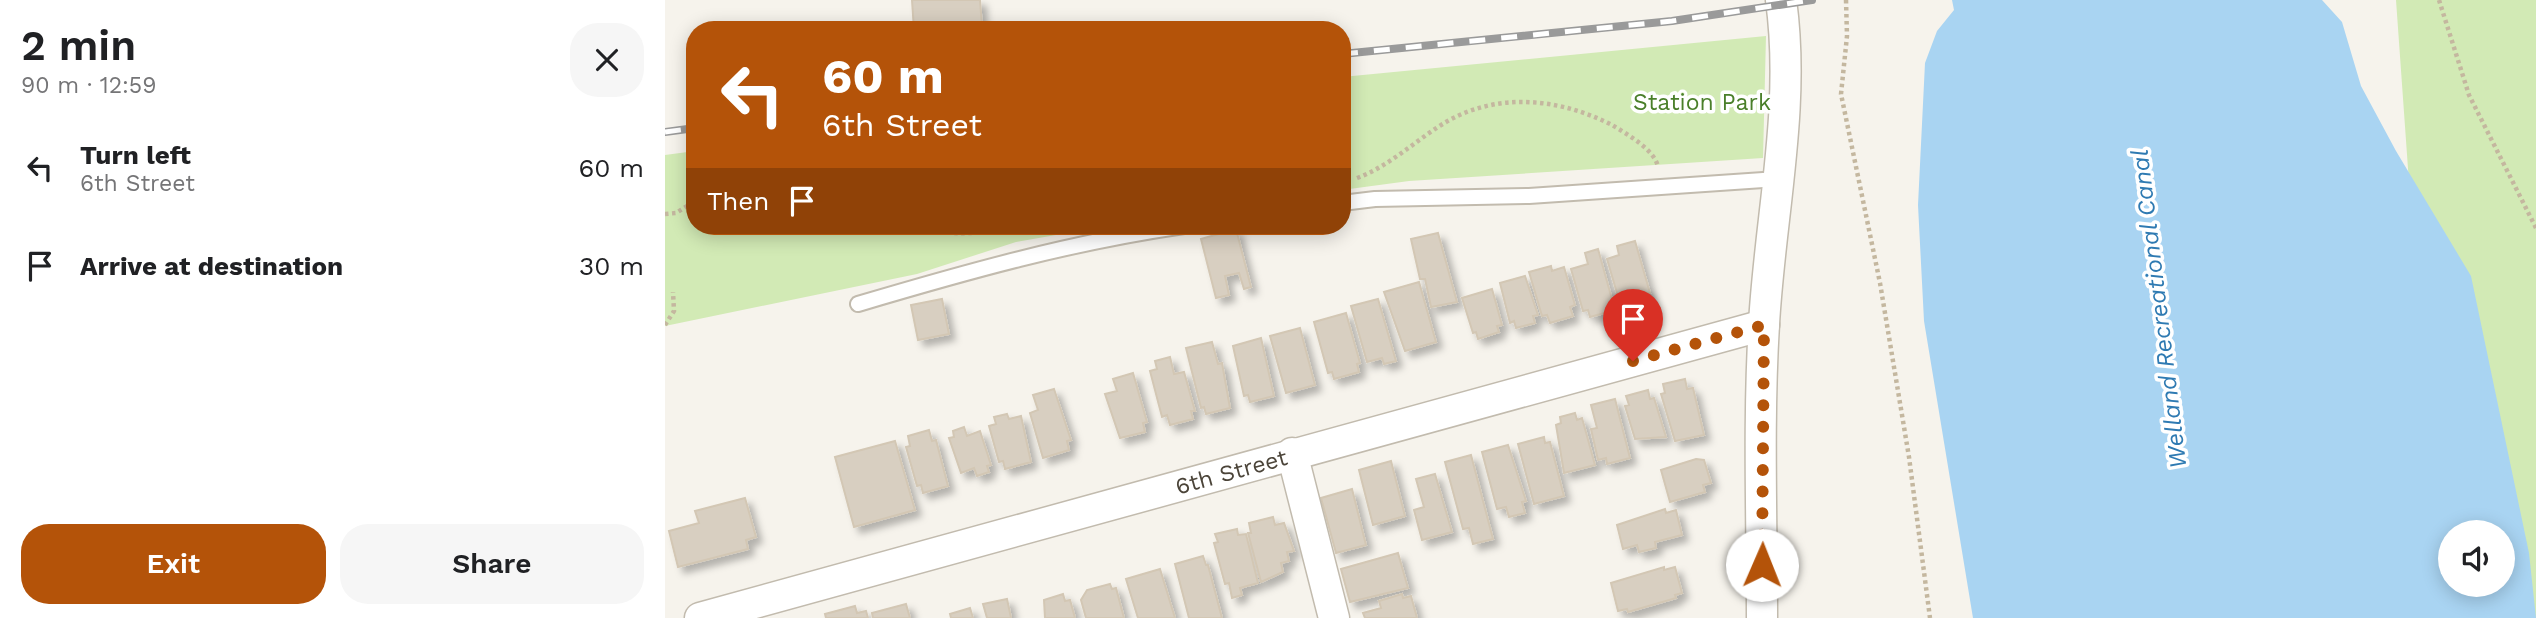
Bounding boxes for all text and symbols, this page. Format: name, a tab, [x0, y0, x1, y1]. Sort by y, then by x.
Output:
text: 2 min	[21, 21, 136, 70]
button: close	[570, 23, 644, 97]
text: 60 m	[822, 47, 944, 105]
icon: left	[707, 49, 798, 140]
text: 90 m · 12:59	[21, 72, 156, 99]
park label: Station Park	[1633, 89, 1771, 116]
text: 6th Street	[822, 106, 982, 144]
text: Turn left	[80, 140, 191, 170]
water label: Welland Recreational Canal	[2126, 148, 2192, 470]
icon: left	[21, 149, 59, 187]
text: 60 m	[578, 153, 644, 183]
text: 6th Street	[80, 170, 195, 197]
icon: arrive	[783, 182, 821, 220]
text: Then	[707, 186, 769, 216]
icon: arrive	[21, 247, 59, 285]
text: Arrive at destination	[80, 251, 343, 281]
text: 30 m	[579, 251, 644, 281]
pin	[1603, 289, 1663, 361]
icon: arrive	[1614, 300, 1652, 338]
street label: 6th Street	[1172, 444, 1291, 500]
map controls	[2438, 520, 2515, 597]
button: sound	[2438, 520, 2515, 597]
button: Exit	[21, 524, 326, 604]
button: Share	[340, 524, 644, 604]
position arrow	[1725, 528, 1799, 602]

